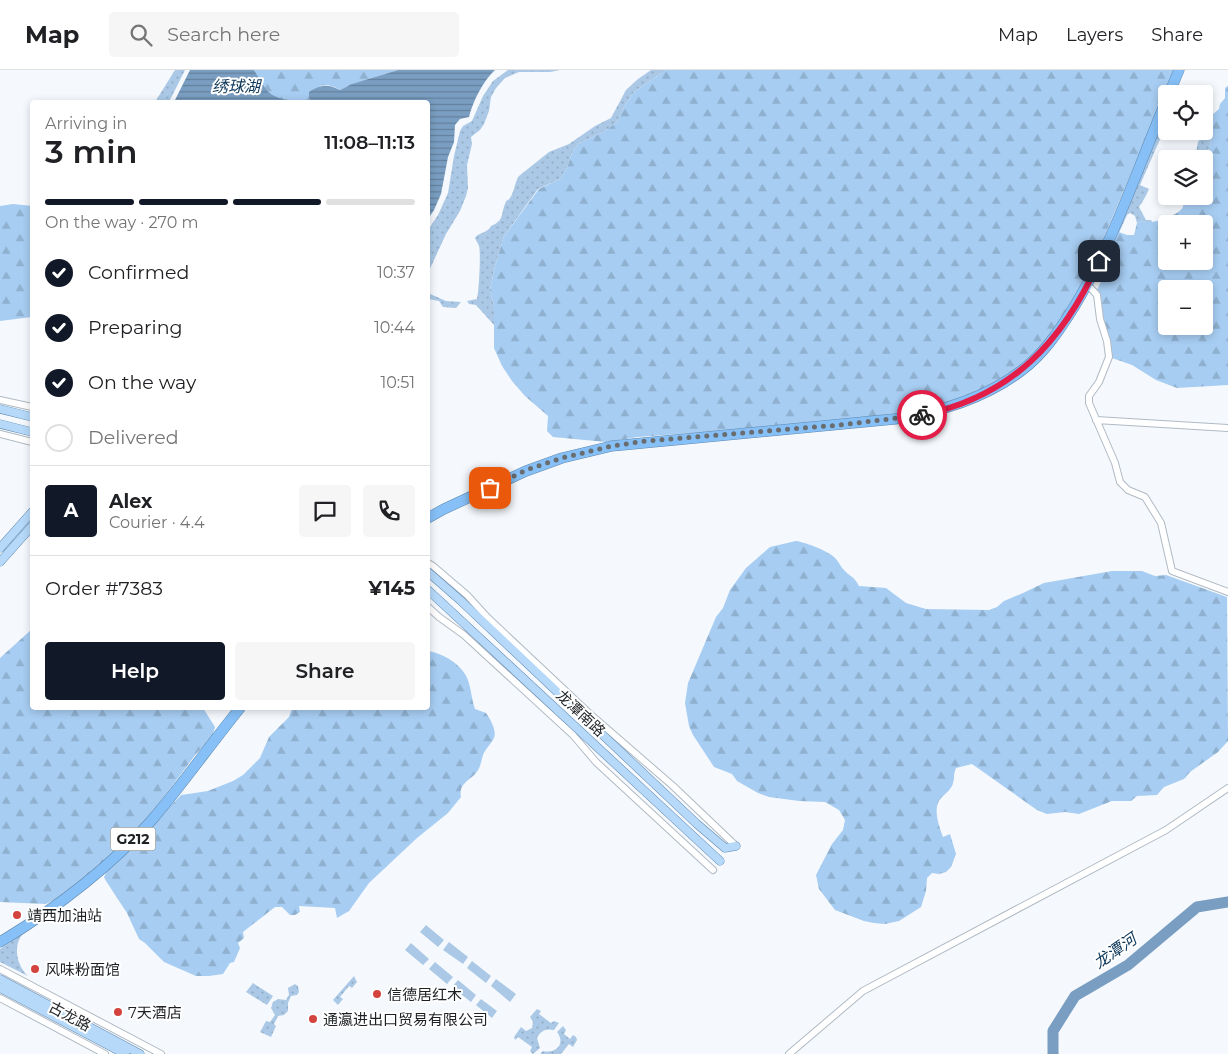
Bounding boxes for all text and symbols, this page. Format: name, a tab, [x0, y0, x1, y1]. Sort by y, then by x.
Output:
search box	[109, 12, 459, 57]
text: Map	[25, 20, 79, 49]
icon: search	[127, 21, 155, 49]
text: Search here	[167, 23, 280, 46]
text: Map	[998, 24, 1038, 46]
text: Layers	[1066, 24, 1123, 46]
text: Share	[1151, 24, 1203, 46]
water label: 绣球湖	[212, 77, 263, 96]
map controls	[1158, 85, 1213, 335]
button: locate	[1158, 85, 1213, 140]
text: Arriving in	[45, 114, 127, 133]
text: 11:08–11:13	[324, 131, 415, 154]
text: 3 min	[45, 132, 137, 171]
button: layers	[1158, 150, 1213, 205]
text: On the way · 270 m	[45, 213, 199, 232]
button: +	[1158, 215, 1213, 270]
pin	[1078, 240, 1120, 282]
icon: home	[1085, 247, 1113, 275]
icon: check	[45, 259, 73, 287]
text: Confirmed	[88, 261, 189, 284]
text: 10:37	[377, 263, 415, 282]
button: −	[1158, 280, 1213, 335]
icon: check	[45, 314, 73, 342]
text: Preparing	[88, 316, 183, 339]
text: 10:44	[374, 318, 415, 337]
icon: check	[45, 369, 73, 397]
text: On the way	[88, 371, 196, 394]
text: 10:51	[380, 373, 415, 392]
courier	[897, 390, 947, 440]
icon: bike	[908, 401, 936, 429]
text: Delivered	[88, 426, 179, 449]
pin	[469, 467, 511, 509]
icon: bag	[476, 474, 504, 502]
button: chat	[299, 485, 351, 537]
button: phone	[363, 485, 415, 537]
text: Alex	[109, 490, 152, 513]
text: A	[64, 499, 78, 522]
text: Courier · 4.4	[109, 513, 205, 532]
text: Order #7383	[45, 577, 163, 600]
text: ¥145	[369, 577, 415, 600]
button: Help	[45, 642, 225, 700]
button: Share	[235, 642, 415, 700]
street label: 龙潭南路	[553, 686, 609, 740]
road number: G212	[110, 828, 156, 851]
place label: 靖西加油站	[27, 906, 102, 925]
marker: 靖西加油站	[11, 909, 23, 921]
water label: 龙潭河	[1090, 928, 1143, 973]
place label: 风味粉面馆	[45, 960, 120, 979]
marker: 风味粉面馆	[29, 963, 41, 975]
place label: 信德居红木	[387, 985, 462, 1004]
marker: 信德居红木	[371, 988, 383, 1000]
street label: 古龙路	[46, 997, 94, 1035]
place label: 7天酒店	[128, 1003, 182, 1022]
marker: 7天酒店	[112, 1006, 124, 1018]
place label: 通瀛进出口贸易有限公司	[323, 1010, 488, 1029]
marker: 通瀛进出口贸易有限公司	[307, 1013, 319, 1025]

